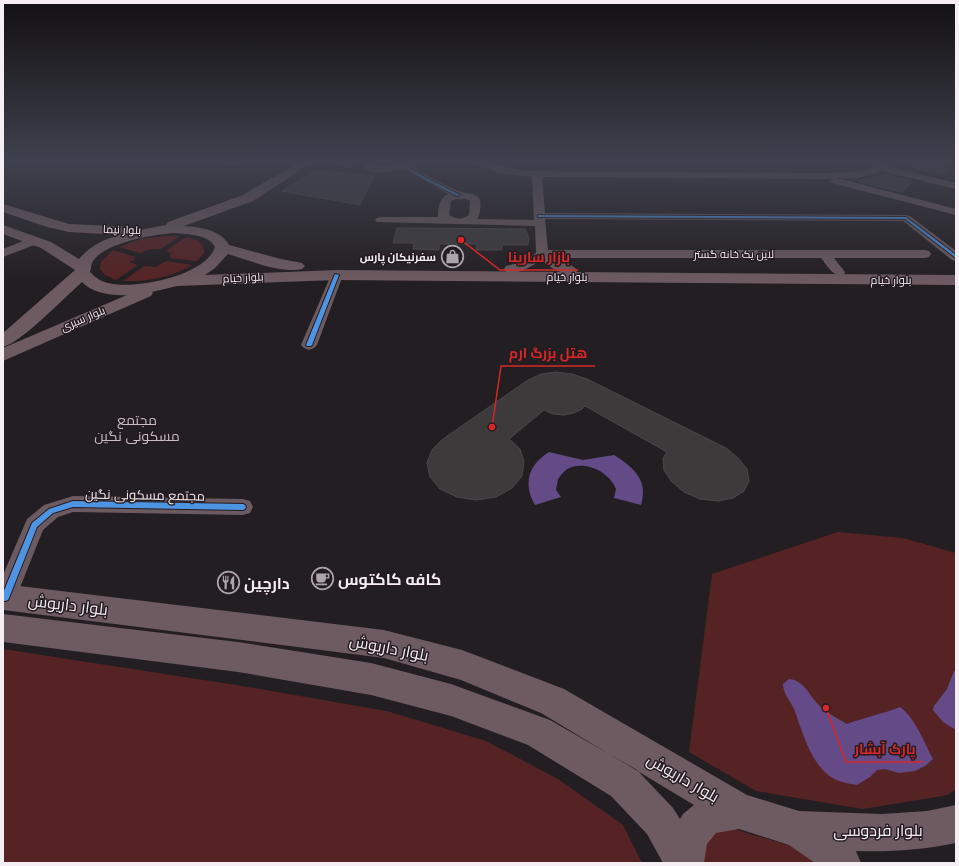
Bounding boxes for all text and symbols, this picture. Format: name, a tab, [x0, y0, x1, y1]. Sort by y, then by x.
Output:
street label: بلوار نیما	[103, 223, 141, 237]
shop icon: سفرنیکان پارس	[439, 244, 465, 270]
callout: بازار سارینا	[500, 244, 578, 270]
street label: لاین یک خانه گستر	[693, 248, 774, 261]
text: بازار سارینا	[508, 249, 570, 266]
place label: سفرنیکان پارس	[360, 251, 436, 266]
street label: بلوار خیام	[222, 270, 264, 287]
street label: بلوار خیام	[547, 271, 588, 285]
street label: بلوار خیام	[871, 274, 912, 288]
street label: بلوار سیری	[59, 304, 107, 334]
callout: هتل بزرگ ارم	[501, 340, 595, 366]
text: هتل بزرگ ارم	[509, 345, 587, 363]
district label: مجتمع مسکونی نگین	[94, 412, 180, 445]
street label: مجتمع مسکونی نگین	[85, 486, 205, 505]
cafe icon: کافه کاکتوس	[309, 566, 335, 592]
restaurant icon: دارچین	[216, 570, 242, 596]
place label: کافه کاکتوس	[338, 570, 441, 589]
place label: دارچین	[244, 574, 290, 595]
street label: بلوار داریوش	[27, 591, 109, 620]
street label: بلوار داریوش	[348, 631, 430, 666]
callout: پارک آبشار	[846, 736, 923, 762]
text: پارک آبشار	[853, 741, 916, 760]
street label: بلوار داریوش	[643, 750, 723, 807]
street label: بلوار فردوسی	[833, 821, 923, 841]

